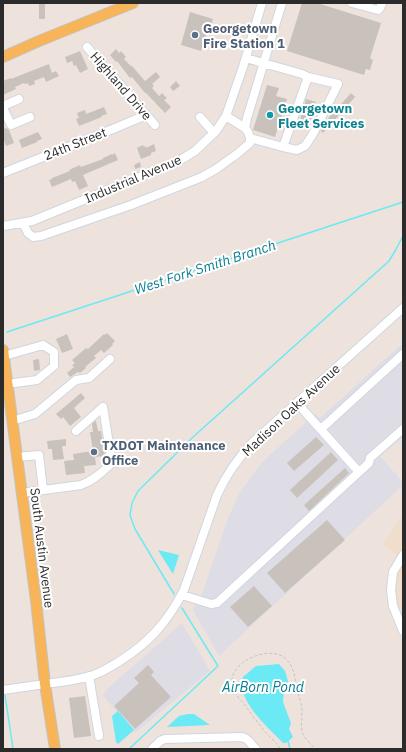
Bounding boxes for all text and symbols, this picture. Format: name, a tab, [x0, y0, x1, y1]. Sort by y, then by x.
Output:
place label: Georgetown Fire Station 1	[203, 20, 285, 52]
marker: Georgetown Fire Station 1	[190, 30, 200, 40]
street label: Highland Drive	[87, 48, 155, 124]
place label: Georgetown Fleet Services	[278, 100, 365, 132]
marker: Georgetown Fleet Services	[265, 110, 275, 120]
street label: 24th Street	[41, 124, 109, 164]
street label: Industrial Avenue	[82, 151, 184, 207]
water label: West Fork Smith Branch	[132, 236, 278, 298]
street label: Madison Oaks Avenue	[238, 360, 344, 460]
place label: TXDOT Maintenance Office	[102, 437, 226, 469]
marker: TXDOT Maintenance Office	[89, 447, 99, 457]
street label: South Austin Avenue	[26, 487, 58, 609]
water label: AirBorn Pond	[221, 678, 305, 696]

